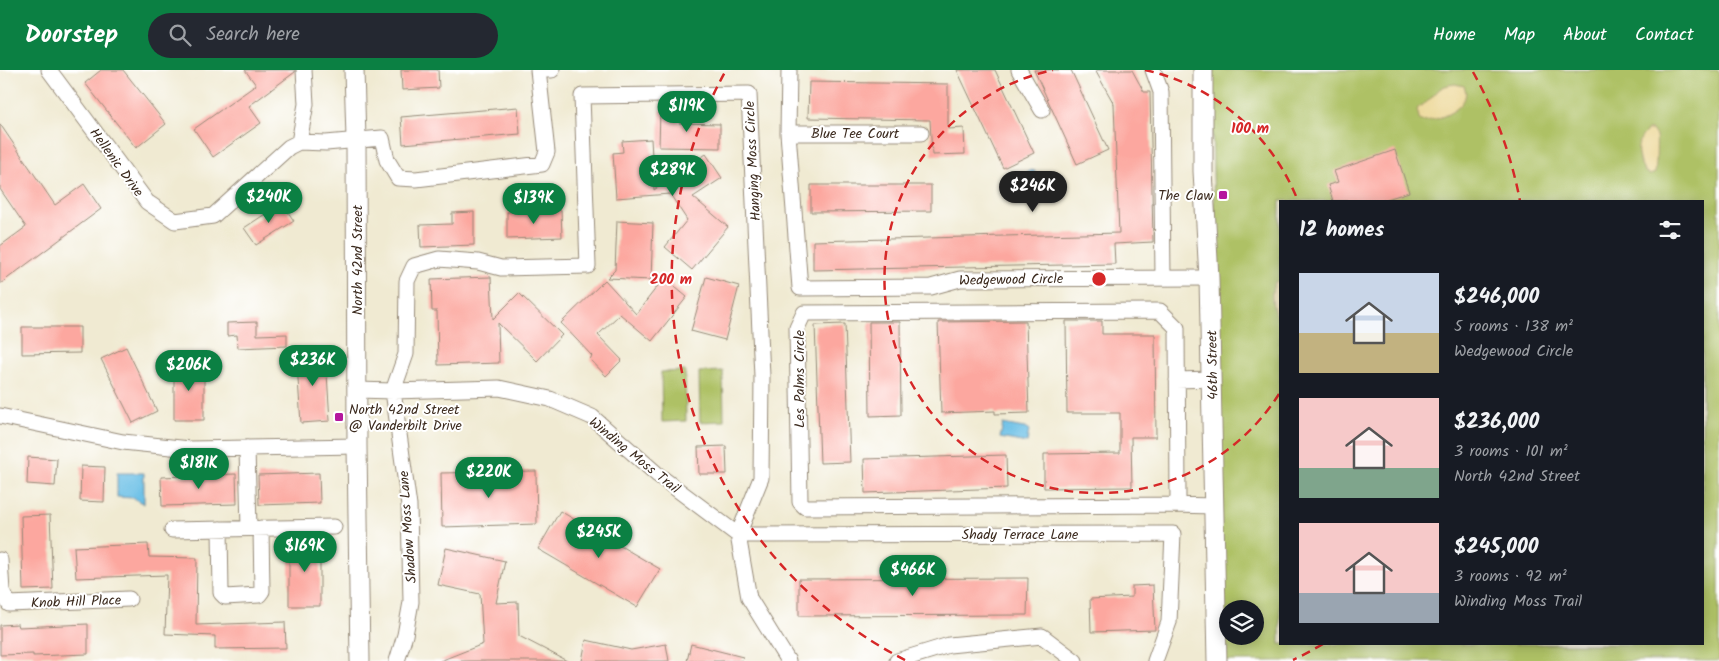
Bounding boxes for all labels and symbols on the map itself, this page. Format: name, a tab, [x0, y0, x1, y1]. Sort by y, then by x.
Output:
pin: $119K	[652, 90, 722, 133]
street label: Hanging Moss Circle	[739, 100, 767, 222]
text: 100 m	[1231, 117, 1269, 141]
street label: Hellenic Drive	[84, 123, 149, 202]
street label: Blue Tee Court	[811, 123, 900, 145]
pin: $289K	[638, 154, 708, 197]
pin: $246K	[998, 170, 1068, 213]
pin: $240K	[234, 182, 304, 224]
pin: $139K	[499, 182, 569, 225]
place label: The Claw	[1158, 185, 1214, 207]
marker: The Claw	[1217, 189, 1229, 201]
street label: North 42nd Street	[347, 204, 369, 315]
text: 200 m	[650, 268, 692, 292]
street label: Wedgewood Circle	[959, 268, 1064, 292]
centre of rings	[1090, 270, 1108, 288]
street label: Les Palms Circle	[789, 329, 811, 428]
street label: 46th Street	[1201, 329, 1225, 400]
pin: $236K	[278, 344, 348, 387]
pin: $206K	[154, 350, 224, 392]
place label: North 42nd Street @ Vanderbilt Drive	[349, 399, 463, 437]
marker: North 42nd Street @ Vanderbilt Drive	[333, 411, 345, 423]
street label: Winding Moss Trail	[584, 412, 685, 500]
pin: $181K	[164, 448, 234, 490]
pin: $220K	[454, 456, 524, 499]
street label: Shadow Moss Lane	[393, 469, 423, 584]
pin: $245K	[564, 516, 634, 559]
street label: Shady Terrace Lane	[962, 524, 1079, 546]
pin: $169K	[270, 530, 340, 573]
pin: $466K	[878, 554, 948, 597]
street label: Knob Hill Place	[30, 589, 122, 615]

